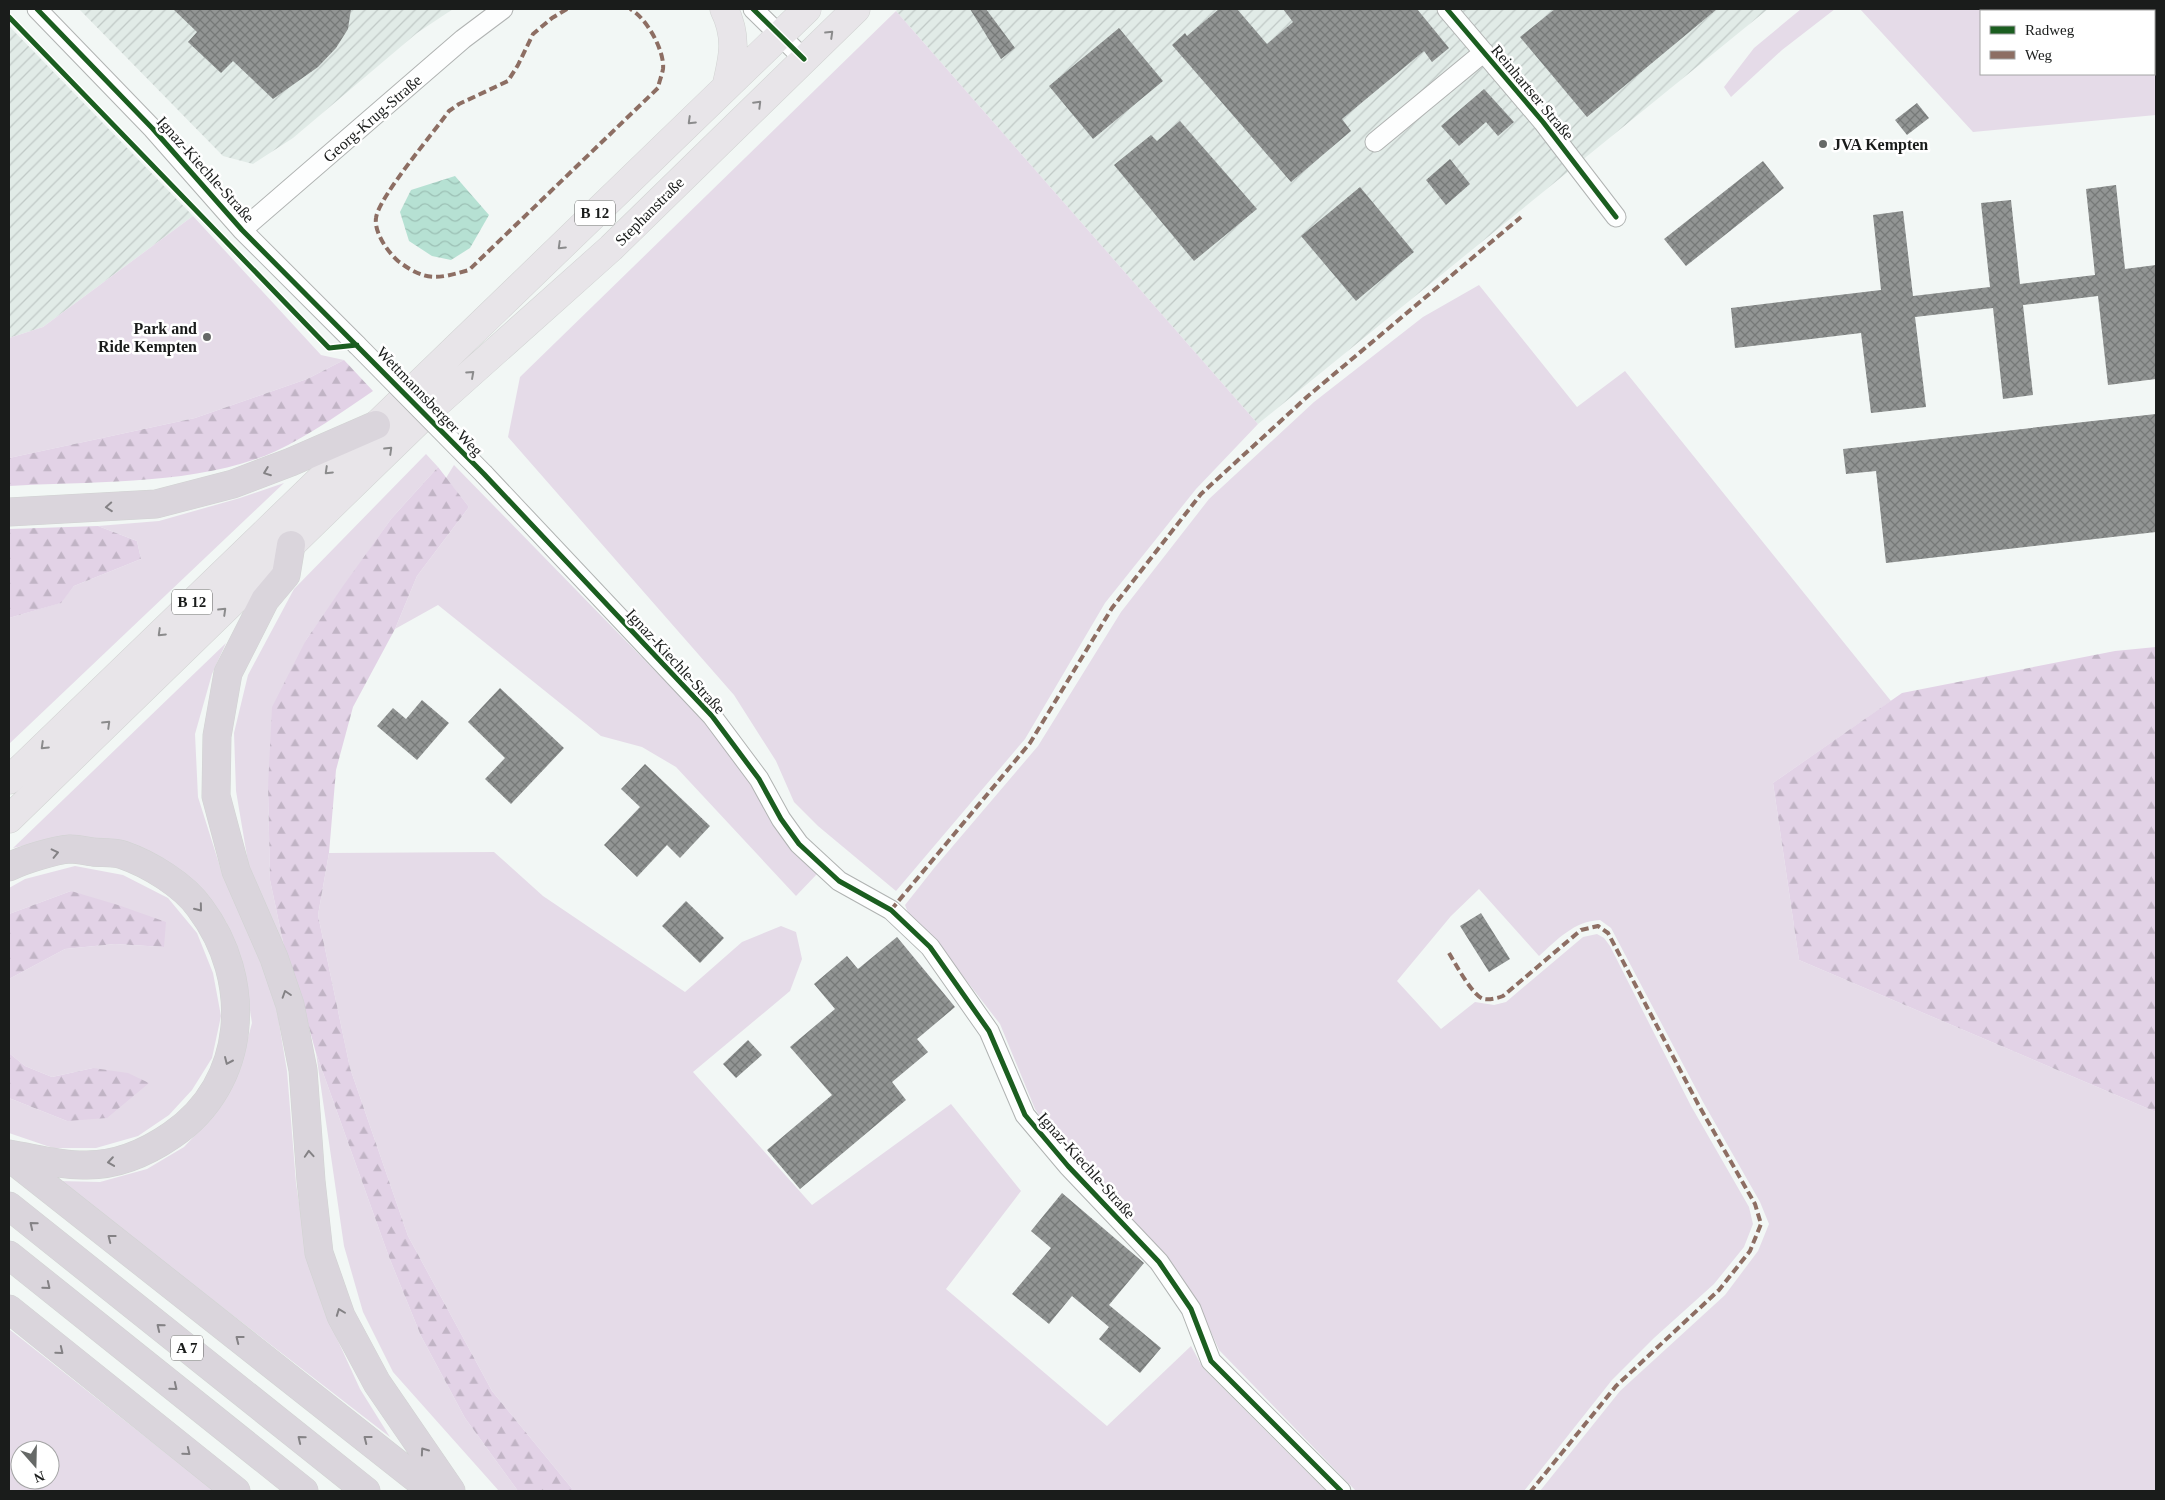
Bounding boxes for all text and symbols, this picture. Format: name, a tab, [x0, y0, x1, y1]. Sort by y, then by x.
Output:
legend	[1980, 10, 2155, 75]
text: Radweg	[2025, 22, 2075, 38]
one-way arrow	[824, 31, 833, 40]
street label: Reinhartser Straße	[1488, 41, 1577, 143]
text: Weg	[2025, 47, 2053, 63]
street label: Georg-Krug-Straße	[320, 71, 425, 166]
one-way arrow	[752, 101, 761, 110]
street label: Ignaz-Kiechle-Straße	[153, 113, 258, 227]
one-way arrow	[687, 115, 696, 124]
place label: JVA Kempten	[1833, 136, 1928, 154]
marker: JVA Kempten	[1817, 138, 1829, 150]
street label: Stephanstraße	[612, 174, 688, 250]
road number: B 12	[575, 200, 615, 226]
one-way arrow	[558, 240, 567, 249]
place label: Park and Ride Kempten	[98, 320, 197, 356]
marker: Park and Ride Kempten	[201, 331, 213, 343]
street label: Wettmannsberger Weg	[373, 343, 486, 460]
one-way arrow	[465, 370, 474, 379]
one-way arrow	[383, 447, 392, 456]
one-way arrow	[263, 465, 272, 476]
one-way arrow	[325, 465, 334, 474]
one-way arrow	[105, 502, 113, 513]
road number: B 12	[172, 590, 212, 614]
street label: Ignaz-Kiechle-Straße	[622, 606, 729, 718]
one-way arrow	[218, 608, 227, 617]
one-way arrow	[158, 627, 167, 636]
one-way arrow	[101, 721, 110, 730]
one-way arrow	[41, 740, 50, 749]
one-way arrow	[51, 848, 60, 859]
one-way arrow	[194, 902, 202, 911]
one-way arrow	[282, 990, 292, 998]
one-way arrow	[223, 1056, 234, 1065]
street label: Ignaz-Kiechle-Straße	[1034, 1109, 1139, 1223]
one-way arrow	[303, 1150, 314, 1158]
one-way arrow	[107, 1156, 115, 1167]
one-way arrow	[30, 1223, 39, 1231]
one-way arrow	[108, 1235, 117, 1244]
one-way arrow	[41, 1280, 50, 1288]
one-way arrow	[336, 1309, 346, 1317]
one-way arrow	[157, 1324, 166, 1332]
road number: A 7	[171, 1336, 203, 1360]
one-way arrow	[236, 1336, 245, 1344]
one-way arrow	[55, 1345, 64, 1354]
one-way arrow	[168, 1381, 178, 1390]
one-way arrow	[297, 1436, 306, 1445]
one-way arrow	[363, 1436, 372, 1445]
north arrow	[10, 1440, 60, 1490]
one-way arrow	[181, 1447, 190, 1455]
one-way arrow	[421, 1447, 430, 1457]
text: N	[32, 1468, 47, 1486]

